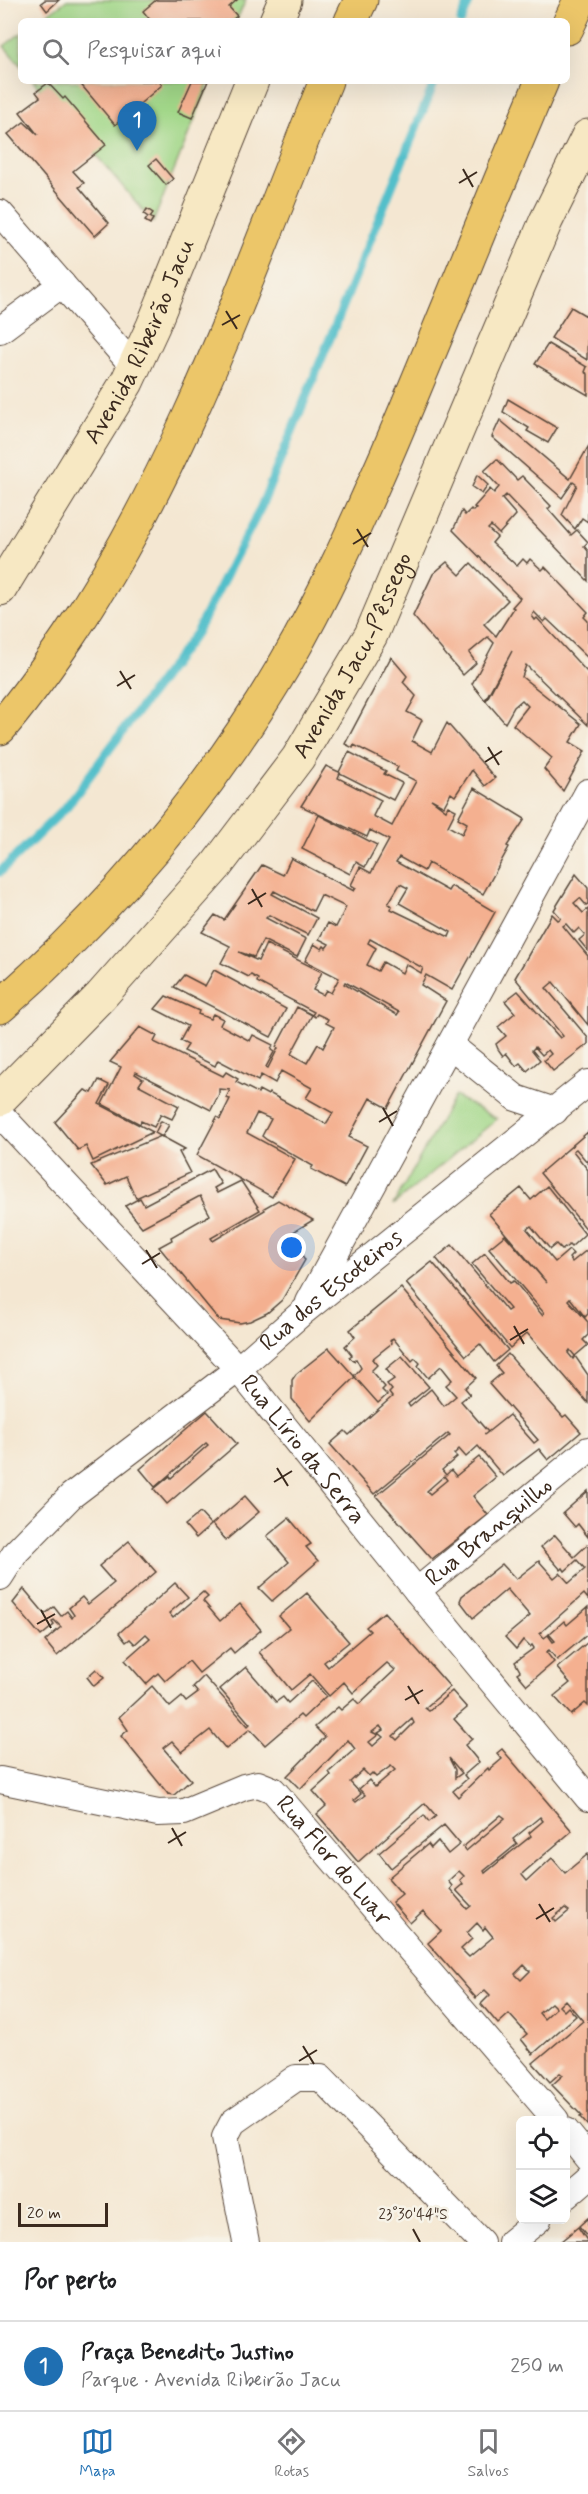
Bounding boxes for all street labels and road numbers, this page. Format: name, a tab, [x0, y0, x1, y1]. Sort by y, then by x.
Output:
street label: Avenida Ribeirão Jacu	[77, 234, 202, 450]
street label: Avenida Jacu-Pêssego	[286, 548, 420, 764]
street label: Rua dos Escoteiros	[253, 1222, 410, 1358]
street label: Rua Lírio da Serra	[233, 1368, 373, 1531]
street label: Rua Branquilho	[419, 1470, 559, 1594]
street label: Rua Flor do Luar	[269, 1789, 399, 1933]

